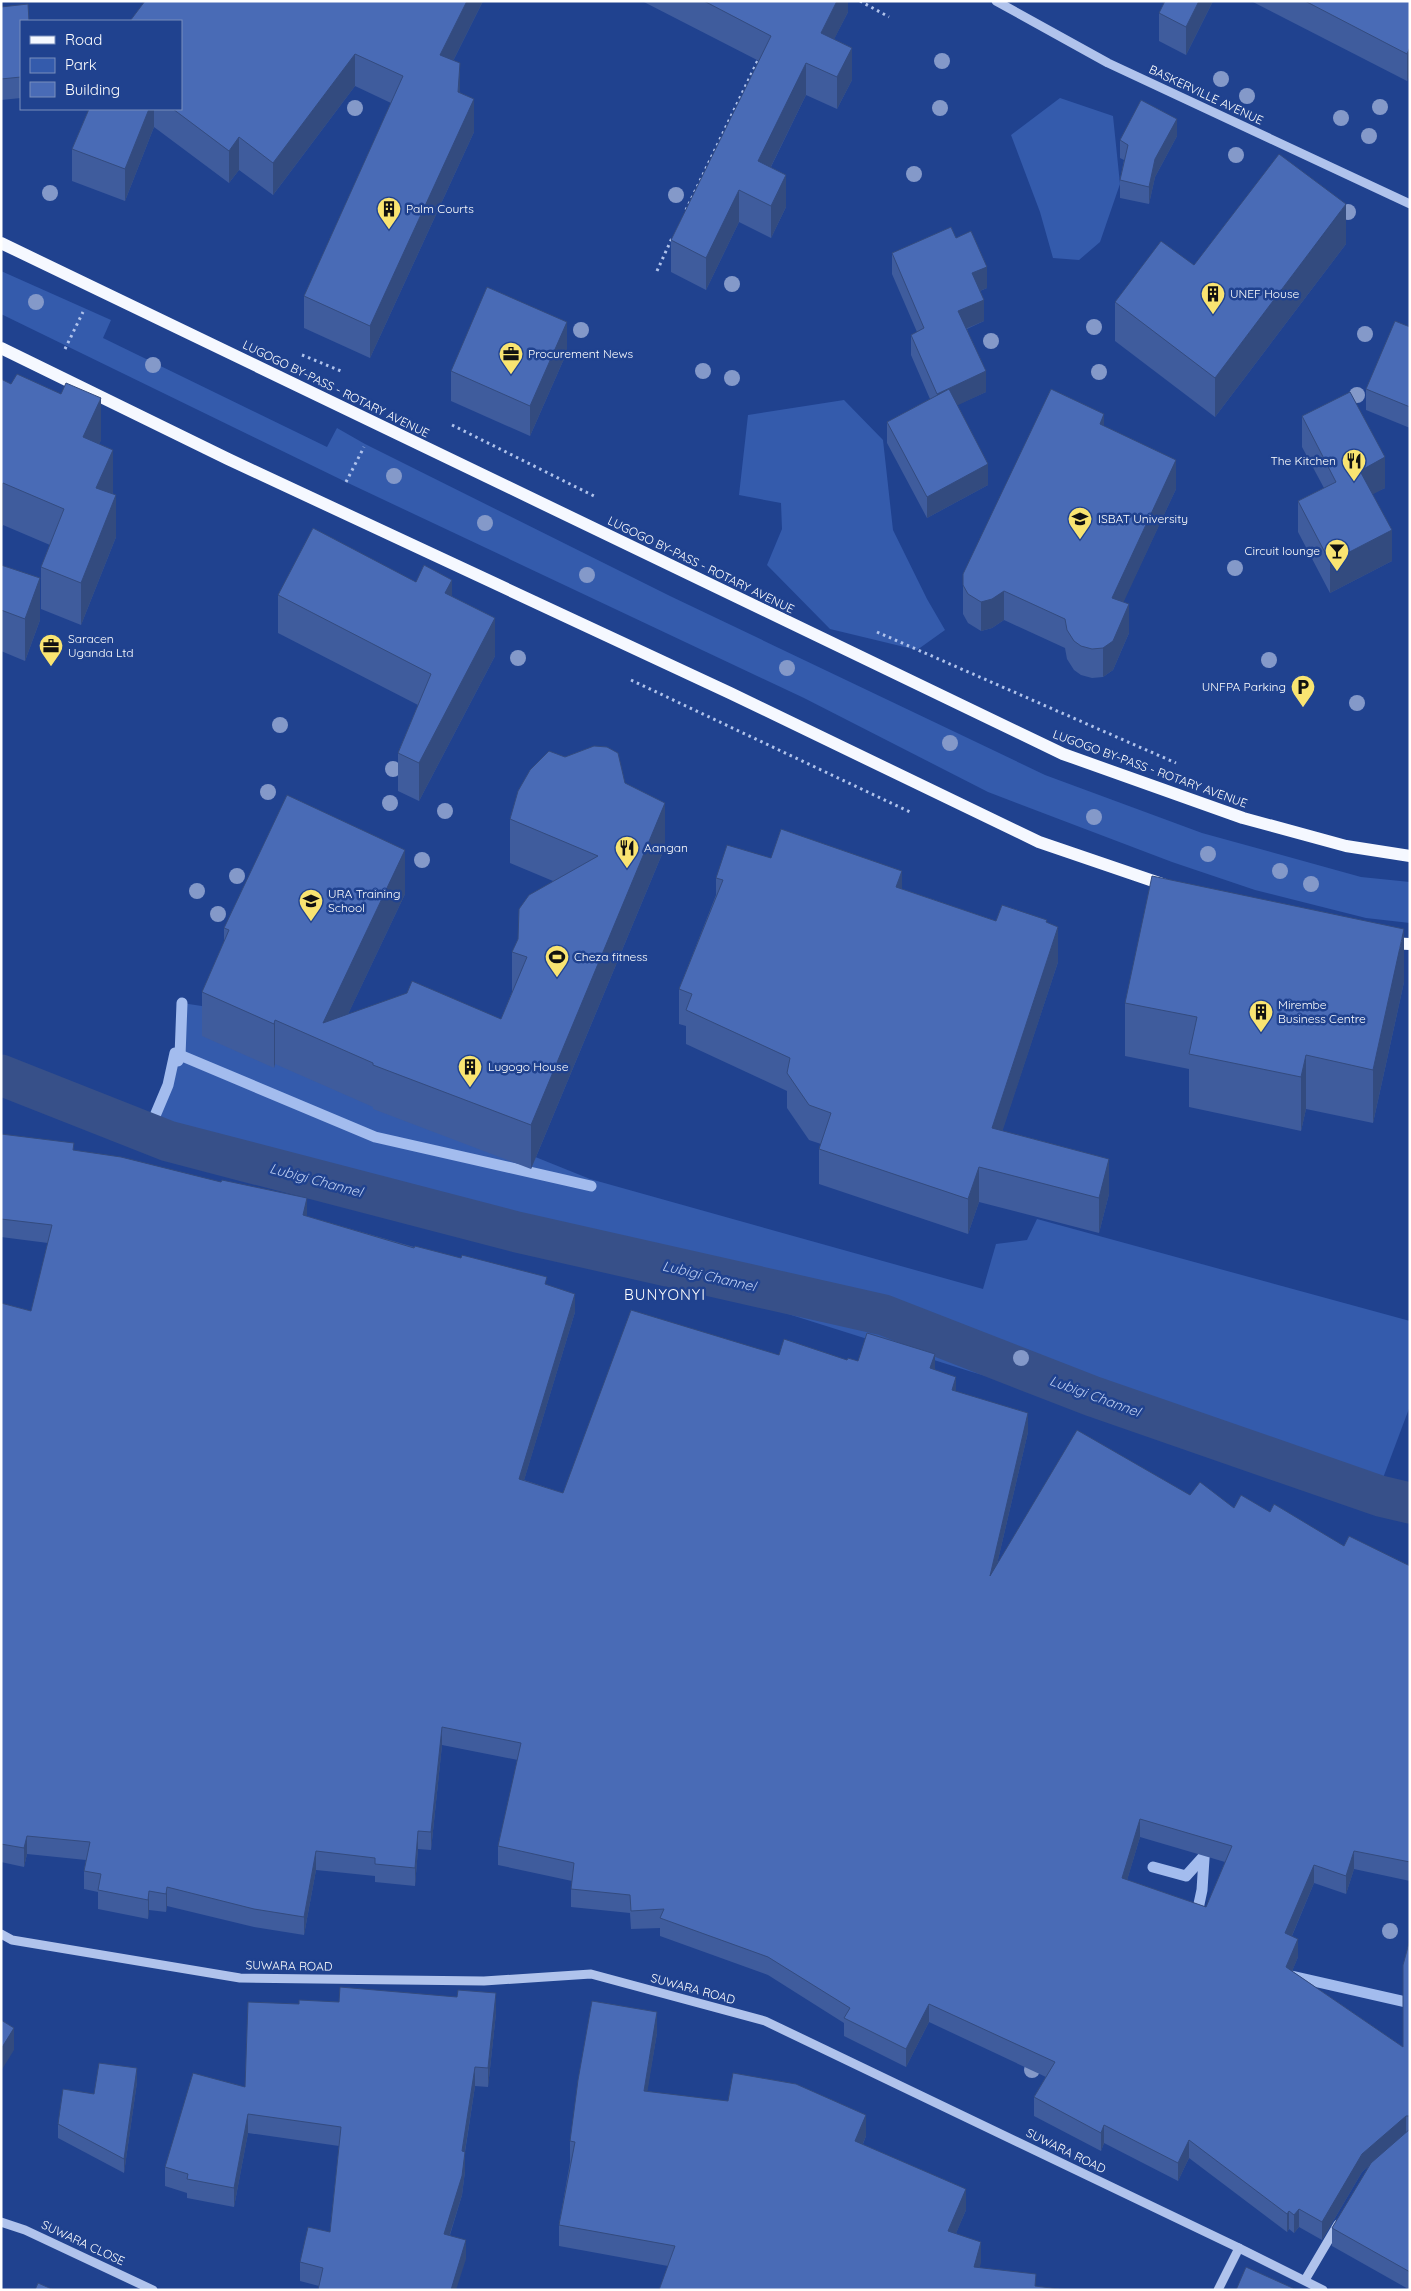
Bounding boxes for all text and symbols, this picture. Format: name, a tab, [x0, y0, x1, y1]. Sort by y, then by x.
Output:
legend	[20, 20, 182, 110]
text: Road	[65, 30, 102, 49]
text: Park	[65, 55, 97, 74]
street label: BASKERVILLE AVENUE	[1147, 61, 1266, 128]
text: Building	[65, 80, 120, 99]
building icon: Palm Courts	[376, 196, 402, 230]
place label: Palm Courts	[406, 201, 474, 216]
building icon: UNEF House	[1200, 281, 1226, 315]
place label: UNEF House	[1230, 286, 1300, 301]
street label: LUGOGO BY-PASS - ROTARY AVENUE	[240, 337, 432, 440]
office icon: Procurement News	[498, 341, 524, 375]
place label: Procurement News	[528, 346, 633, 361]
restaurant icon: The Kitchen	[1341, 448, 1367, 482]
place label: The Kitchen	[1270, 453, 1336, 468]
school or university icon: ISBAT University	[1067, 506, 1093, 540]
place label: ISBAT University	[1098, 511, 1188, 526]
street label: LUGOGO BY-PASS - ROTARY AVENUE	[605, 513, 797, 616]
bar icon: Circuit lounge	[1324, 538, 1350, 572]
place label: Circuit lounge	[1245, 543, 1320, 558]
place label: Saracen Uganda Ltd	[68, 631, 134, 660]
office icon: Saracen Uganda Ltd	[38, 633, 64, 667]
parking icon: UNFPA Parking	[1290, 674, 1316, 708]
place label: UNFPA Parking	[1202, 679, 1286, 694]
street label: LUGOGO BY-PASS - ROTARY AVENUE	[1051, 726, 1250, 811]
restaurant icon: Aangan	[614, 835, 640, 869]
place label: Aangan	[644, 840, 688, 855]
place label: URA Training School	[328, 886, 400, 915]
school or university icon: URA Training School	[298, 888, 324, 922]
sports icon: Cheza fitness	[544, 944, 570, 978]
place label: Cheza fitness	[574, 949, 648, 964]
place label: Mirembe Business Centre	[1278, 997, 1366, 1026]
building icon: Mirembe Business Centre	[1248, 999, 1274, 1033]
building icon: Lugogo House	[457, 1054, 483, 1088]
place label: Lugogo House	[488, 1059, 569, 1074]
water label: Lubigi Channel	[268, 1159, 366, 1201]
water label: Lubigi Channel	[661, 1257, 759, 1296]
district label: BUNYONYI	[624, 1285, 706, 1304]
water label: Lubigi Channel	[1047, 1371, 1145, 1421]
street label: SUWARA ROAD	[245, 1957, 333, 1974]
street label: SUWARA ROAD	[649, 1970, 737, 2007]
street label: SUWARA ROAD	[1024, 2125, 1109, 2177]
street label: SUWARA CLOSE	[39, 2217, 127, 2269]

